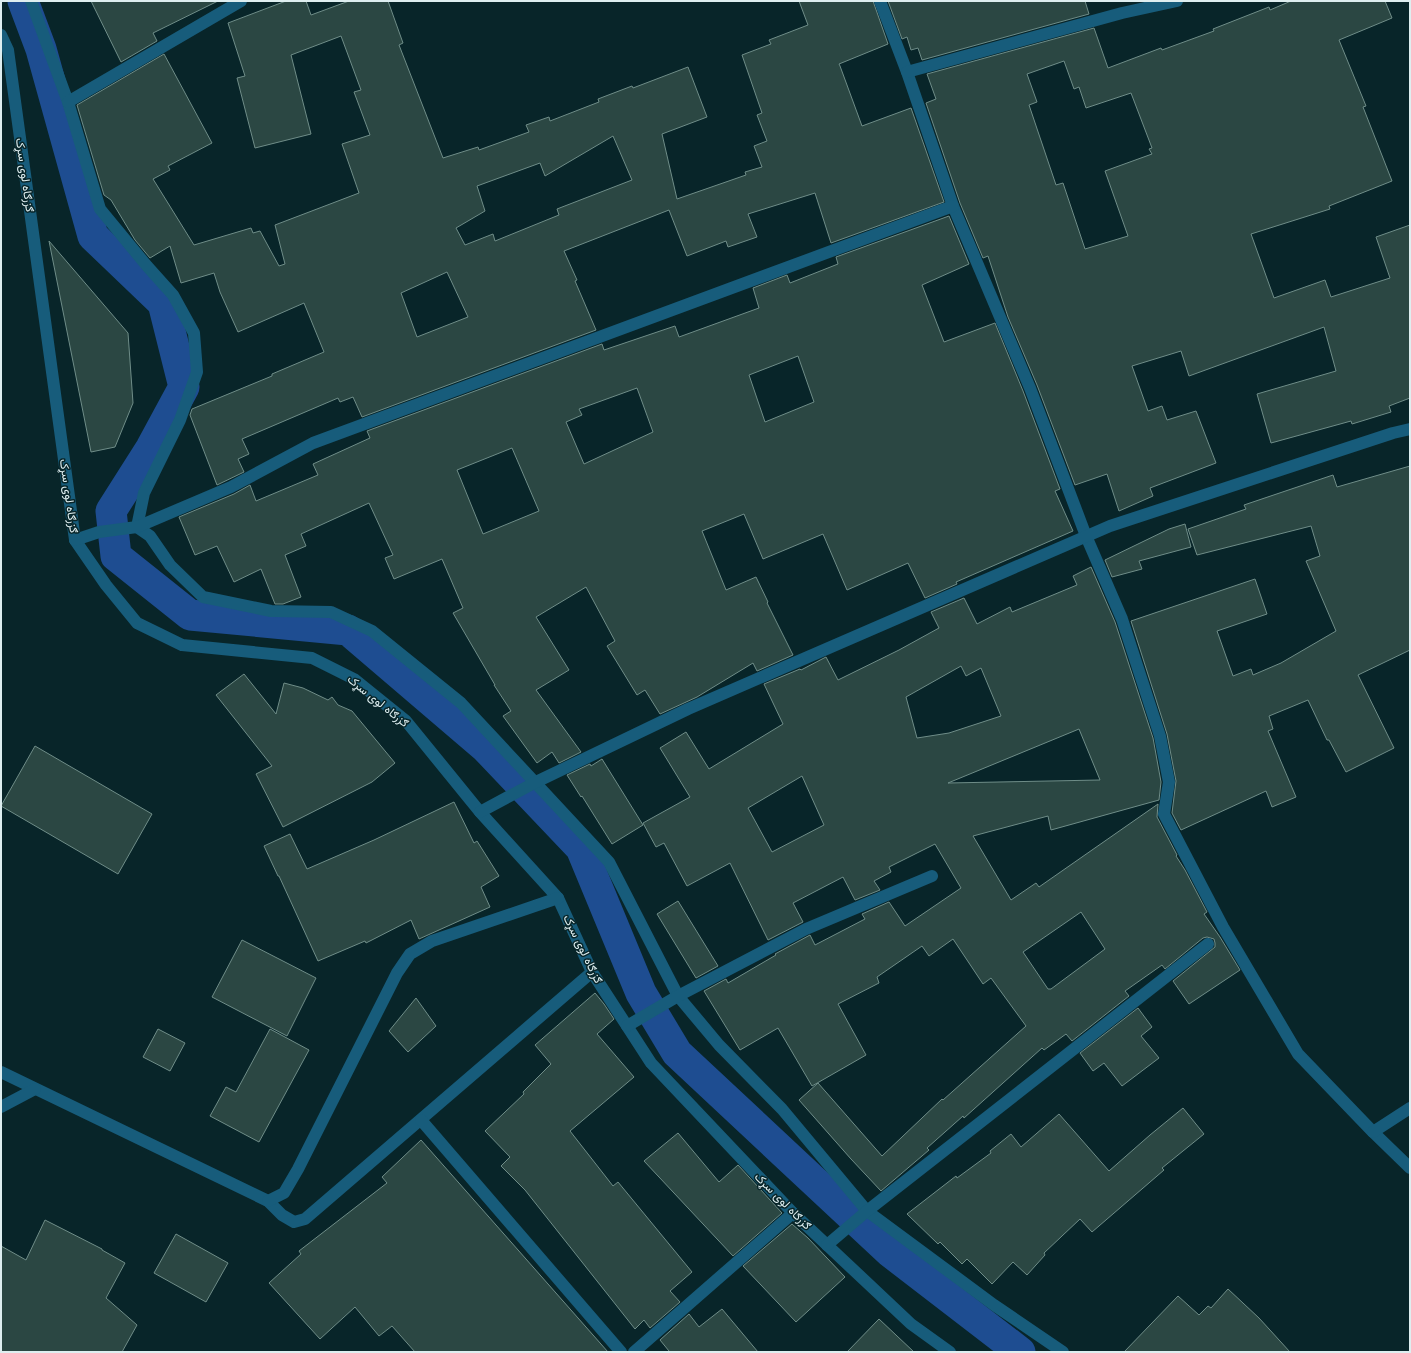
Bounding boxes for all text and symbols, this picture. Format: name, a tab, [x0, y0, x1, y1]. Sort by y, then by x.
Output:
street label: ګزرګاه لوی سړک	[11, 137, 39, 213]
street label: ګزرګاه لوی سړک	[55, 458, 83, 534]
street label: ګزرګاه لوی سړک	[343, 670, 413, 732]
street label: ګزرګاه لوی سړک	[559, 911, 607, 987]
street label: ګزرګاه لوی سړک	[750, 1168, 816, 1234]

